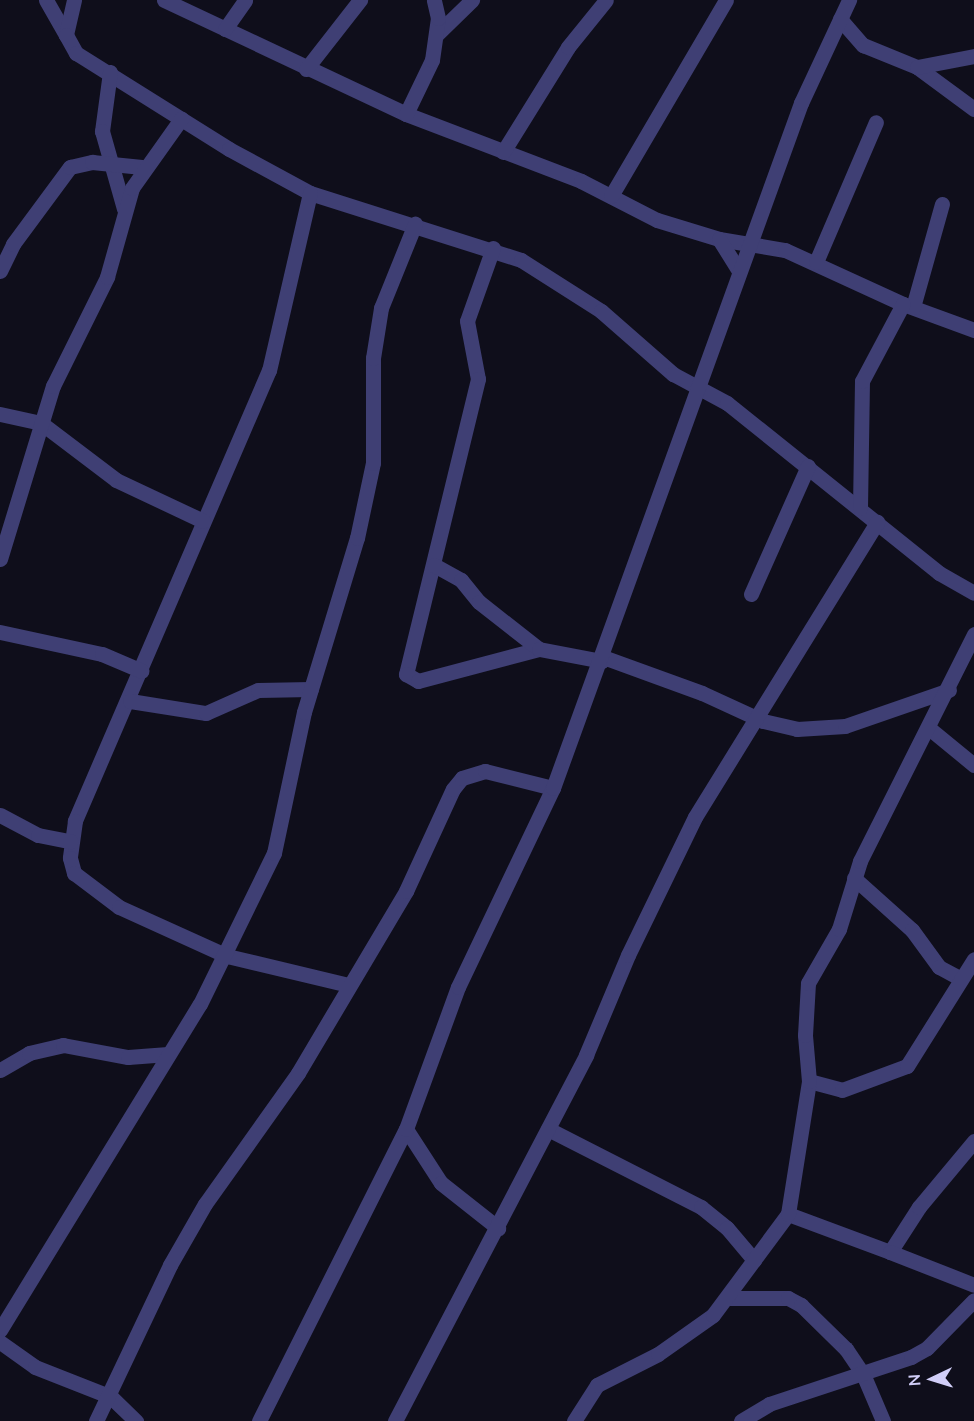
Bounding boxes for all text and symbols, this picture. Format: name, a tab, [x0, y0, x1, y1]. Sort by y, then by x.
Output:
north arrow	[902, 1349, 962, 1409]
text: N	[904, 1374, 924, 1387]

